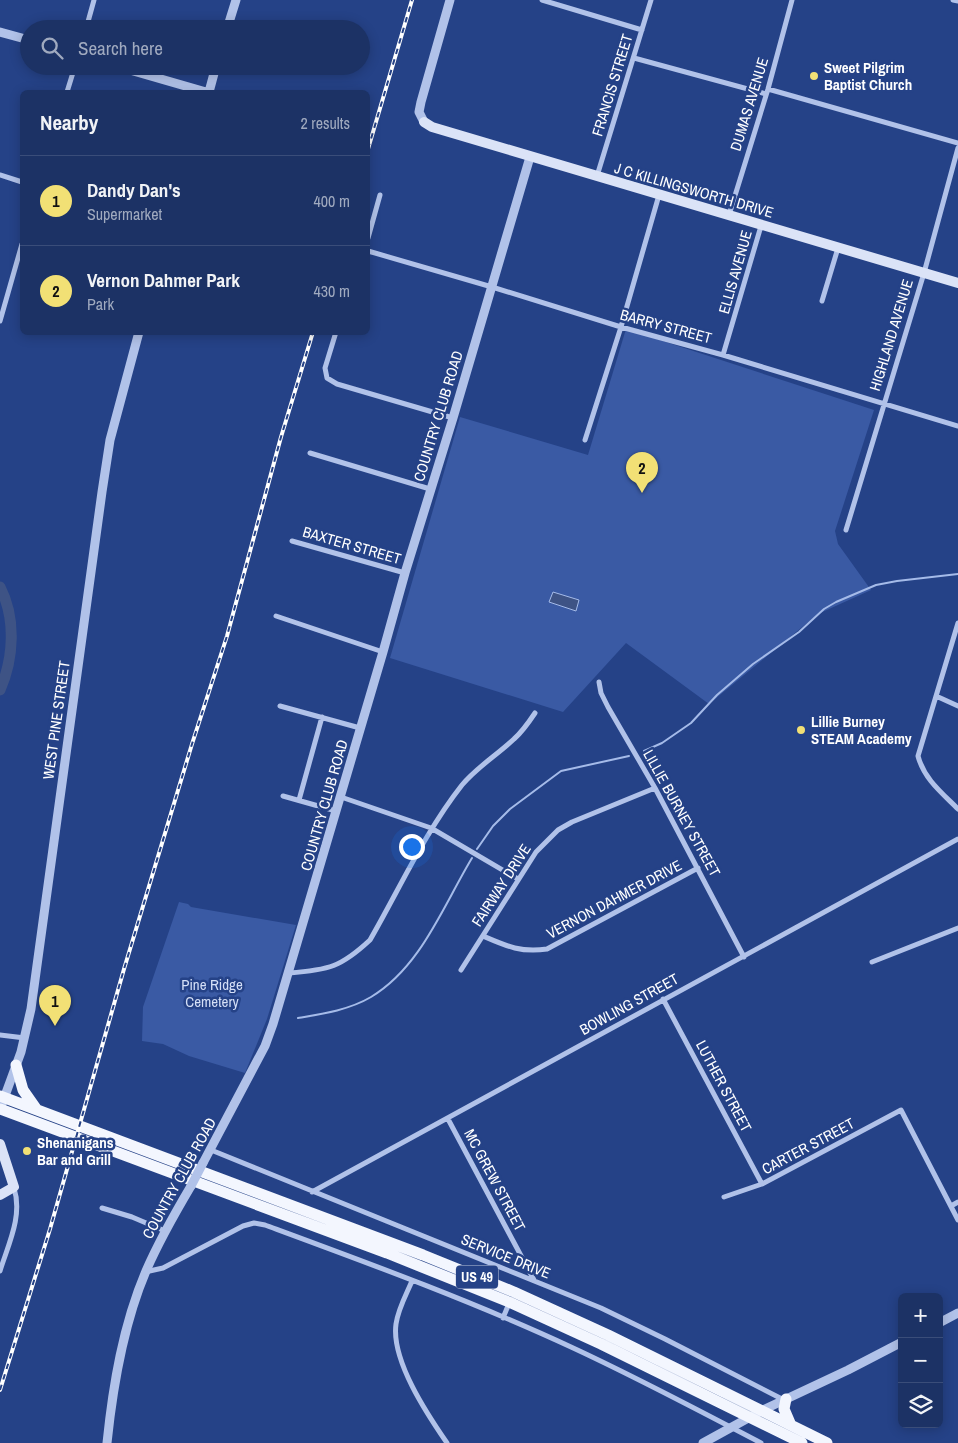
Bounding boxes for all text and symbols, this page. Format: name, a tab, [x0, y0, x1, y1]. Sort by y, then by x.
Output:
search box	[20, 20, 370, 75]
street label: FRANCIS STREET	[586, 31, 638, 139]
icon: search	[38, 34, 66, 62]
text: Search here	[78, 35, 163, 61]
street label: DUMAS AVENUE	[725, 55, 773, 153]
place label: Sweet Pilgrim Baptist Church	[824, 57, 912, 95]
marker: Sweet Pilgrim Baptist Church	[808, 70, 820, 82]
text: Nearby	[40, 108, 98, 137]
text: 2 results	[300, 112, 350, 134]
street label: J C KILLINGSWORTH DRIVE	[612, 157, 776, 223]
text: Dandy Dan's	[87, 177, 181, 203]
text: 1	[52, 190, 60, 212]
text: 400 m	[314, 190, 350, 212]
text: Supermarket	[87, 203, 162, 225]
street label: ELLIS AVENUE	[713, 228, 757, 316]
text: Vernon Dahmer Park	[87, 267, 240, 293]
street label: HIGHLAND AVENUE	[864, 276, 918, 394]
text: 2	[52, 280, 60, 302]
text: 430 m	[314, 280, 350, 302]
text: Park	[87, 293, 114, 315]
street label: BARRY STREET	[618, 304, 715, 348]
street label: COUNTRY CLUB ROAD	[408, 348, 468, 484]
pin: 2	[626, 452, 658, 493]
street label: BAXTER STREET	[300, 521, 404, 569]
street label: WEST PINE STREET	[37, 659, 75, 781]
place label: Lillie Burney STEAM Academy	[811, 711, 912, 749]
marker: Lillie Burney STEAM Academy	[795, 724, 807, 736]
street label: COUNTRY CLUB ROAD	[295, 737, 353, 873]
street label: LILLIE BURNEY STREET	[638, 746, 726, 881]
your location	[399, 834, 425, 860]
street label: FAIRWAY DRIVE	[466, 840, 536, 930]
street label: VERNON DAHMER DRIVE	[543, 854, 685, 944]
street label: BOWLING STREET	[576, 968, 683, 1040]
park label: Pine Ridge Cemetery	[181, 974, 243, 1012]
pin: 1	[39, 985, 71, 1026]
street label: LUTHER STREET	[691, 1036, 757, 1136]
street label: CARTER STREET	[758, 1112, 859, 1179]
street label: COUNTRY CLUB ROAD	[137, 1114, 221, 1242]
street label: MC GREW STREET	[459, 1125, 531, 1235]
place label: Shenanigans Bar and Grill	[37, 1132, 114, 1170]
marker: Shenanigans Bar and Grill	[21, 1145, 33, 1157]
street label: SERVICE DRIVE	[458, 1229, 554, 1283]
road number: US 49	[456, 1266, 498, 1288]
map controls	[898, 1293, 943, 1428]
button: +	[898, 1293, 943, 1338]
button: −	[898, 1338, 943, 1383]
button: layers	[898, 1383, 943, 1428]

